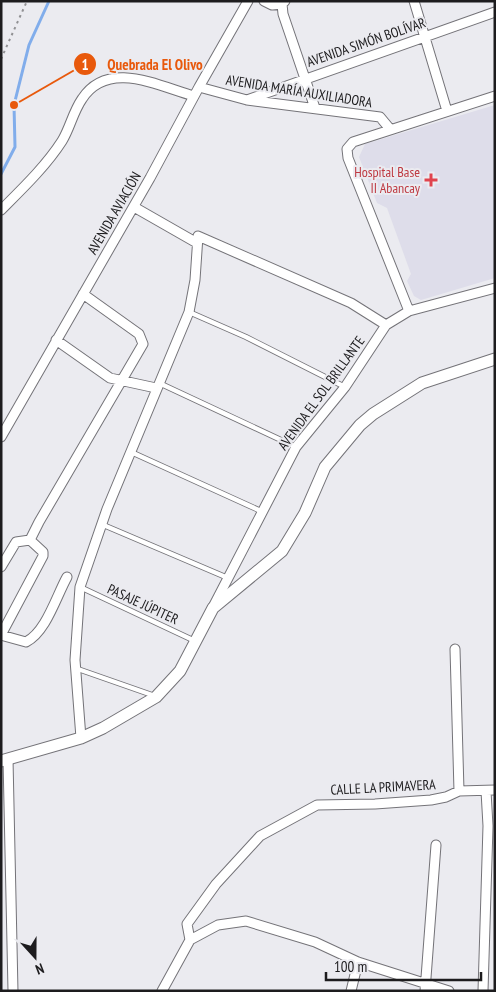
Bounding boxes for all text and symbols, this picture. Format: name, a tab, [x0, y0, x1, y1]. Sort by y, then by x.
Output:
street label: AVENIDA SIMÓN BOLÍVAR	[304, 13, 428, 71]
callout: Quebrada El Olivo	[72, 49, 213, 79]
text: 1	[81, 55, 89, 74]
text: Quebrada El Olivo	[107, 55, 203, 74]
street label: AVENIDA MARÍA AUXILIADORA	[225, 71, 374, 112]
place label: Hospital Base II Abancay	[354, 163, 421, 197]
street label: AVENIDA AVIACIÓN	[83, 169, 145, 257]
marker: Hospital Base II Abancay	[424, 173, 438, 187]
street label: AVENIDA EL SOL BRILLANTE	[274, 332, 368, 454]
street label: PASAJE JÚPITER	[105, 580, 182, 628]
street label: CALLE LA PRIMAVERA	[330, 775, 436, 799]
north arrow	[10, 932, 60, 982]
scale bar	[326, 950, 481, 982]
text: 100 m	[334, 957, 367, 976]
text: N	[33, 959, 46, 979]

